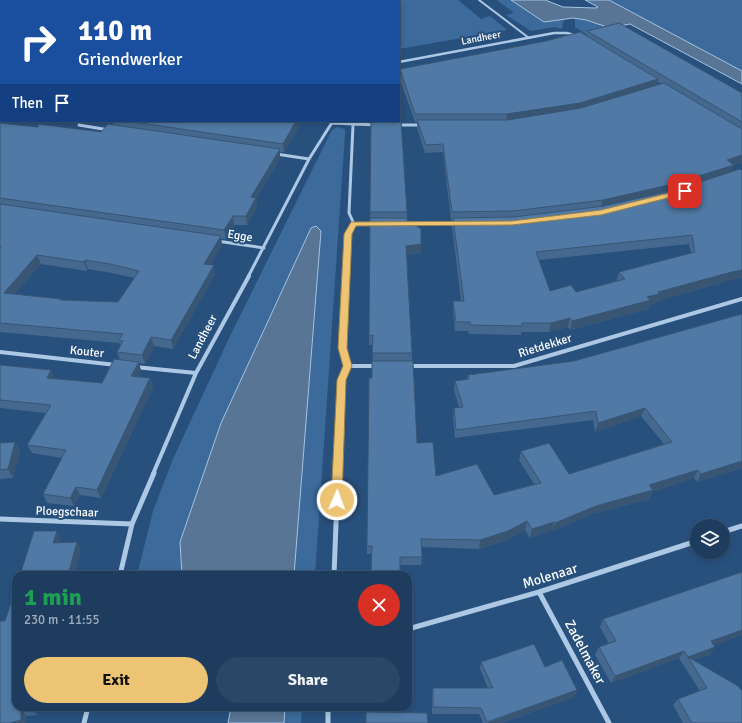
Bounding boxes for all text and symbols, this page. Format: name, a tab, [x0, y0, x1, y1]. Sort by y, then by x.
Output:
text: 110 m	[78, 14, 152, 48]
icon: right	[12, 16, 64, 68]
street label: Landheer	[460, 28, 502, 48]
text: Griendwerker	[78, 48, 182, 70]
icon: arrive	[51, 92, 73, 114]
text: Then	[12, 94, 43, 112]
pin	[668, 174, 702, 208]
icon: arrive	[674, 180, 696, 202]
street label: Egge	[226, 227, 254, 245]
street label: Landheer	[185, 312, 221, 362]
street label: Rietdekker	[516, 331, 574, 361]
street label: Kouter	[69, 343, 105, 361]
position arrow	[316, 479, 358, 521]
street label: Ploegschaar	[35, 503, 99, 521]
map controls	[690, 519, 730, 559]
button: layers	[690, 519, 730, 559]
street label: Molenaar	[520, 559, 580, 592]
text: 1 min	[24, 582, 82, 612]
button: close	[358, 584, 400, 626]
text: 230 m · 11:55	[24, 612, 100, 628]
street label: Zadelmaker	[561, 617, 609, 688]
button: Exit	[24, 657, 208, 703]
button: Share	[216, 657, 400, 703]

